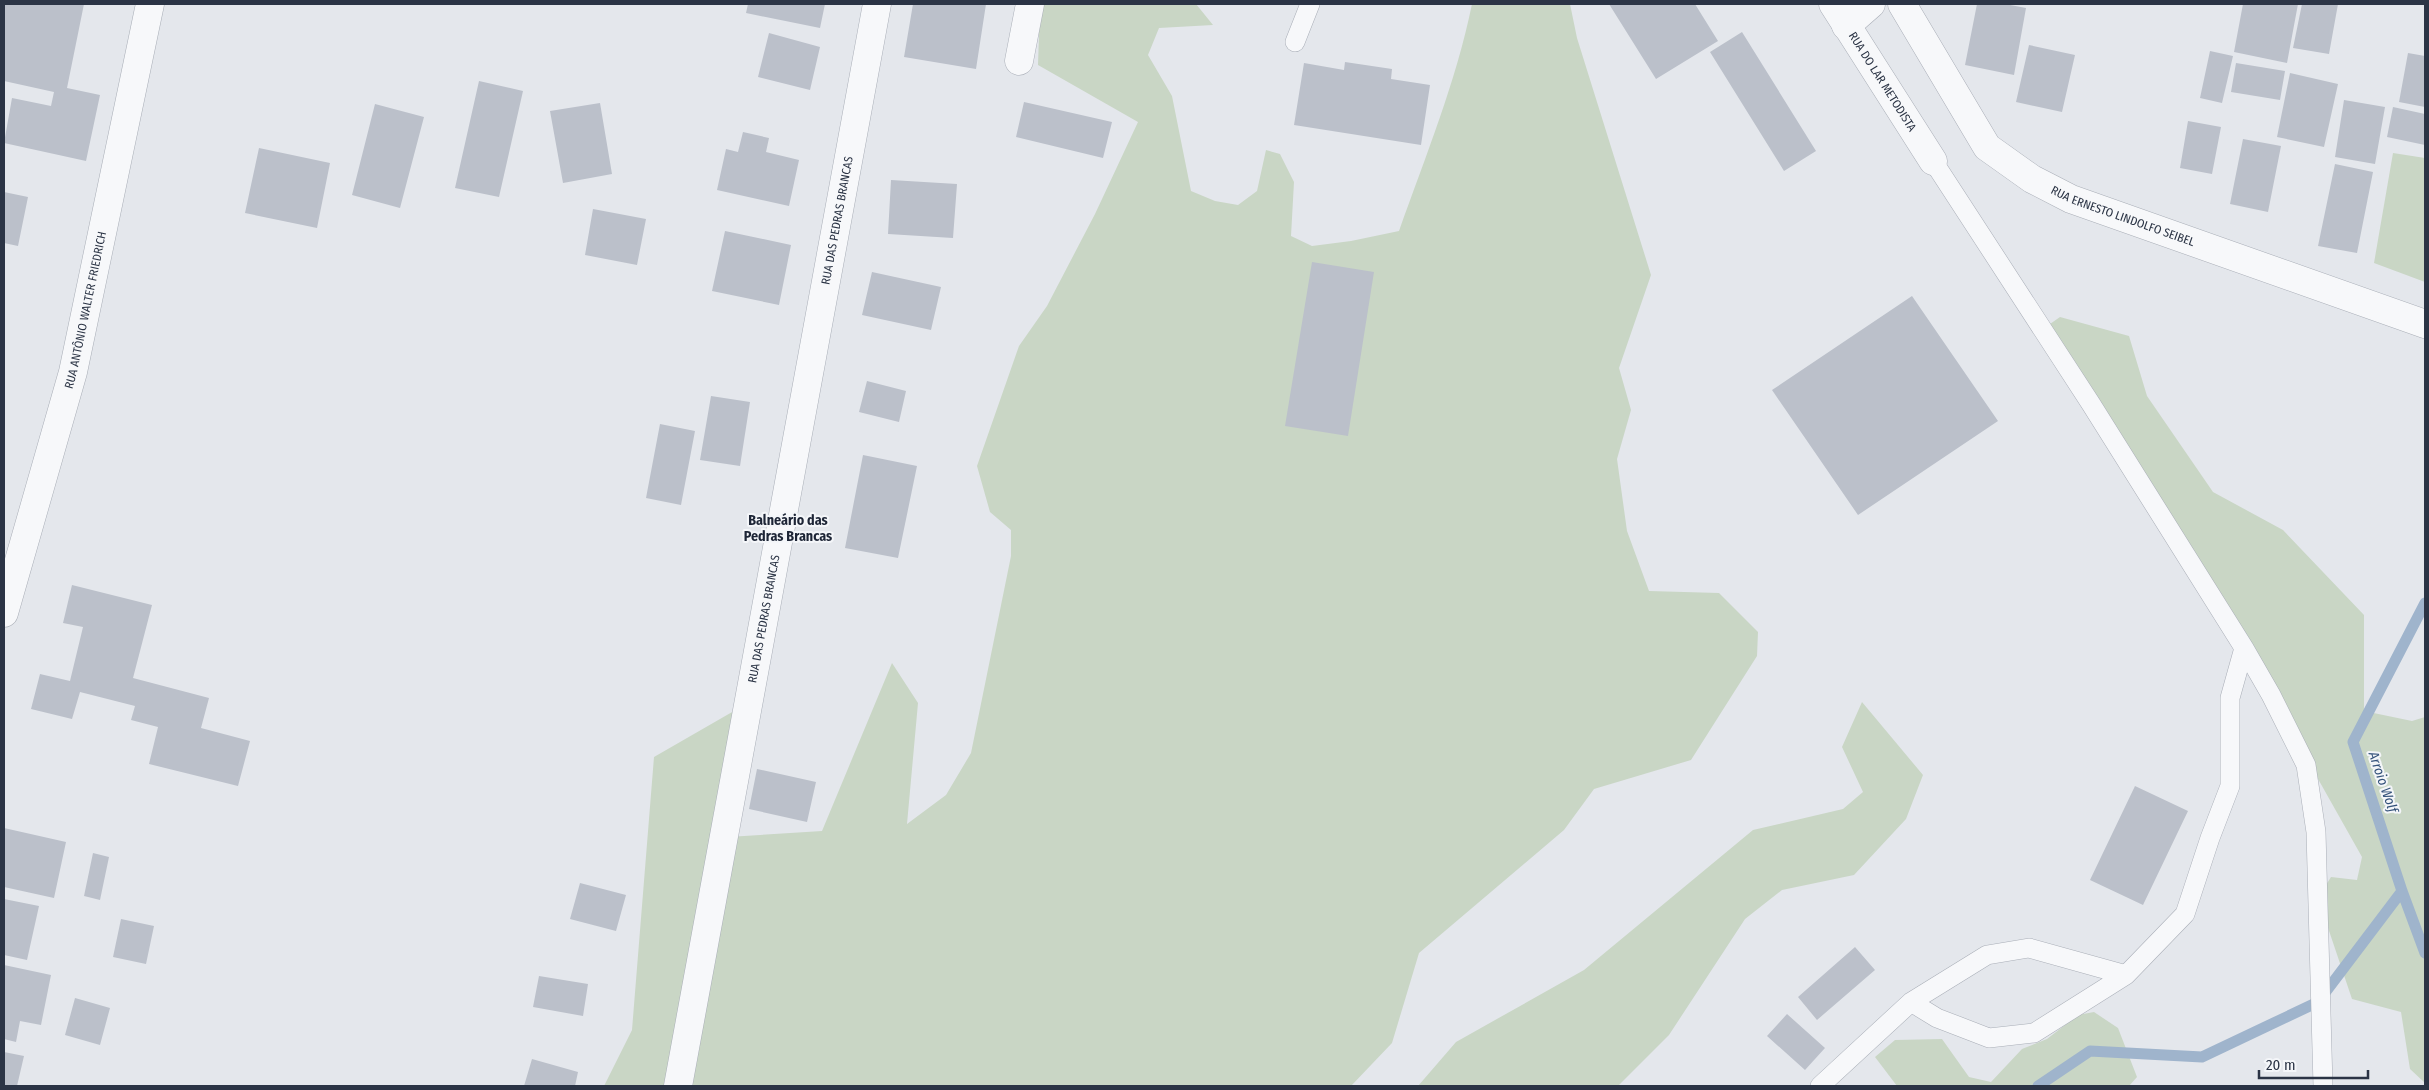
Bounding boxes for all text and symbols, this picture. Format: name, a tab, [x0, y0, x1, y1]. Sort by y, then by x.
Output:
street label: RUA DO LAR METODISTA	[1846, 29, 1920, 134]
street label: RUA DAS PEDRAS BRANCAS	[819, 155, 856, 286]
street label: RUA ERNESTO LINDOLFO SEIBEL	[2049, 183, 2197, 249]
street label: RUA ANTÔNIO WALTER FRIEDRICH	[62, 230, 109, 390]
district label: Balneário das Pedras Brancas	[744, 512, 832, 545]
street label: RUA DAS PEDRAS BRANCAS	[745, 554, 783, 684]
water label: Arroio Wolf	[2364, 748, 2402, 816]
scale bar	[2259, 1048, 2368, 1080]
text: 20 m	[2266, 1056, 2296, 1074]

